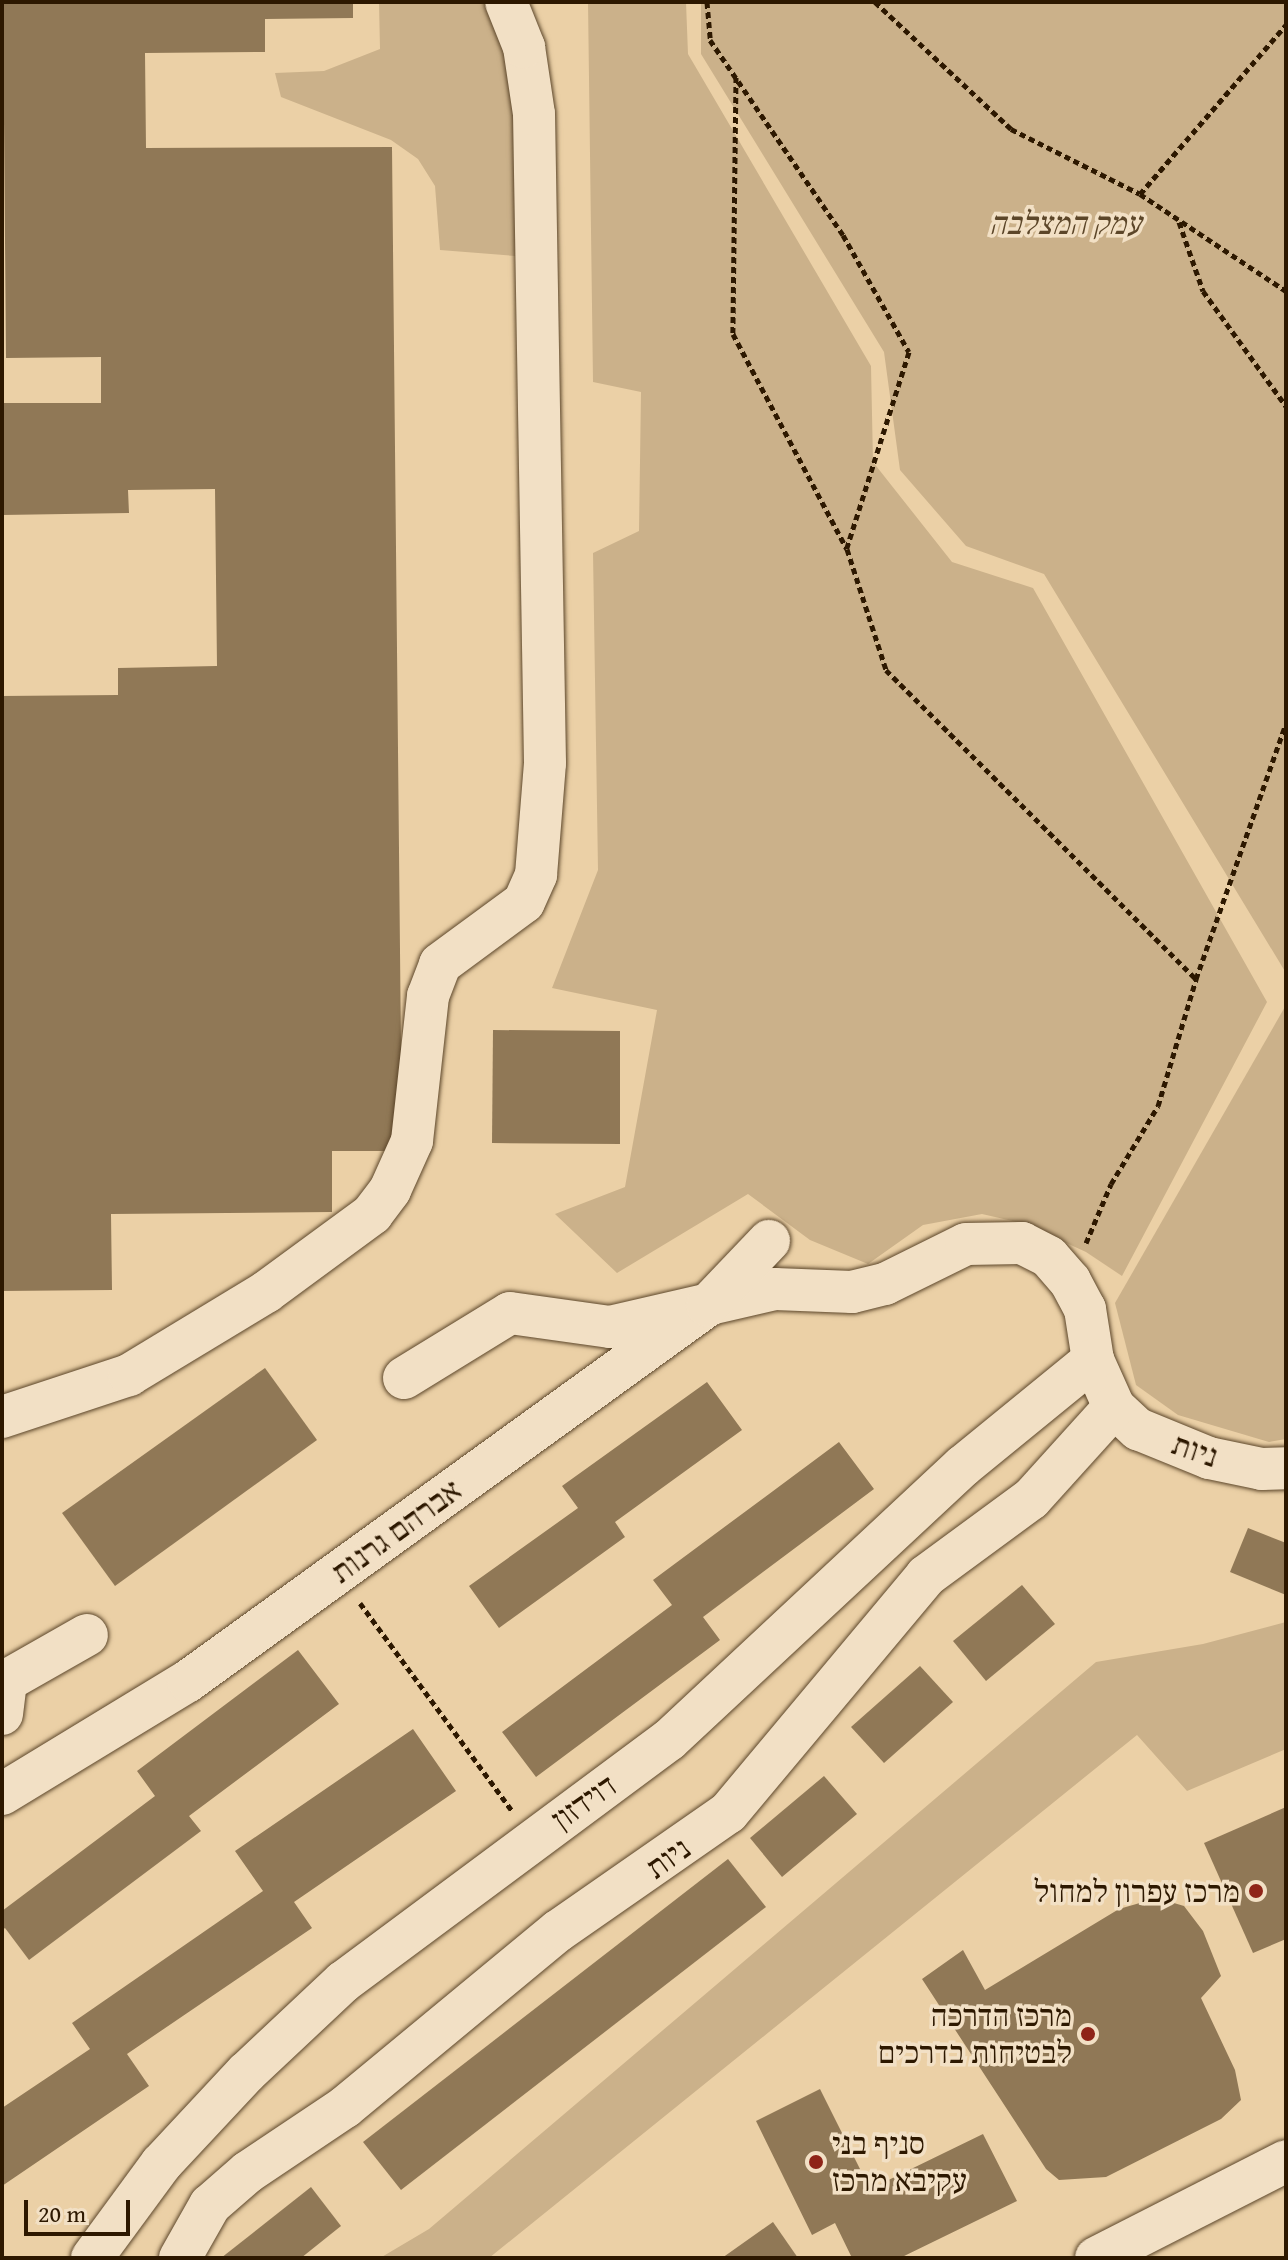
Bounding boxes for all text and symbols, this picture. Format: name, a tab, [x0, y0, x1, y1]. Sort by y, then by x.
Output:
park label: עמק המצלבה	[989, 204, 1141, 242]
street label: ניות	[1167, 1424, 1223, 1476]
street label: אברהם גרנות	[323, 1471, 469, 1591]
street label: דוידזון	[544, 1766, 624, 1838]
street label: ניות	[638, 1829, 698, 1887]
place label: מרכז עפרון למחול	[1034, 1872, 1240, 1910]
marker: מרכז עפרון למחול	[1247, 1882, 1265, 1900]
place label: מרכז הדרכה לבטיחות בדרכים	[878, 1997, 1072, 2072]
marker: מרכז הדרכה לבטיחות בדרכים	[1079, 2025, 1097, 2043]
place label: סניף בני עקיבא מרכז	[832, 2125, 967, 2200]
marker: סניף בני עקיבא מרכז	[807, 2153, 825, 2171]
scale bar	[28, 2184, 134, 2234]
text: 20 m	[38, 2196, 86, 2231]

